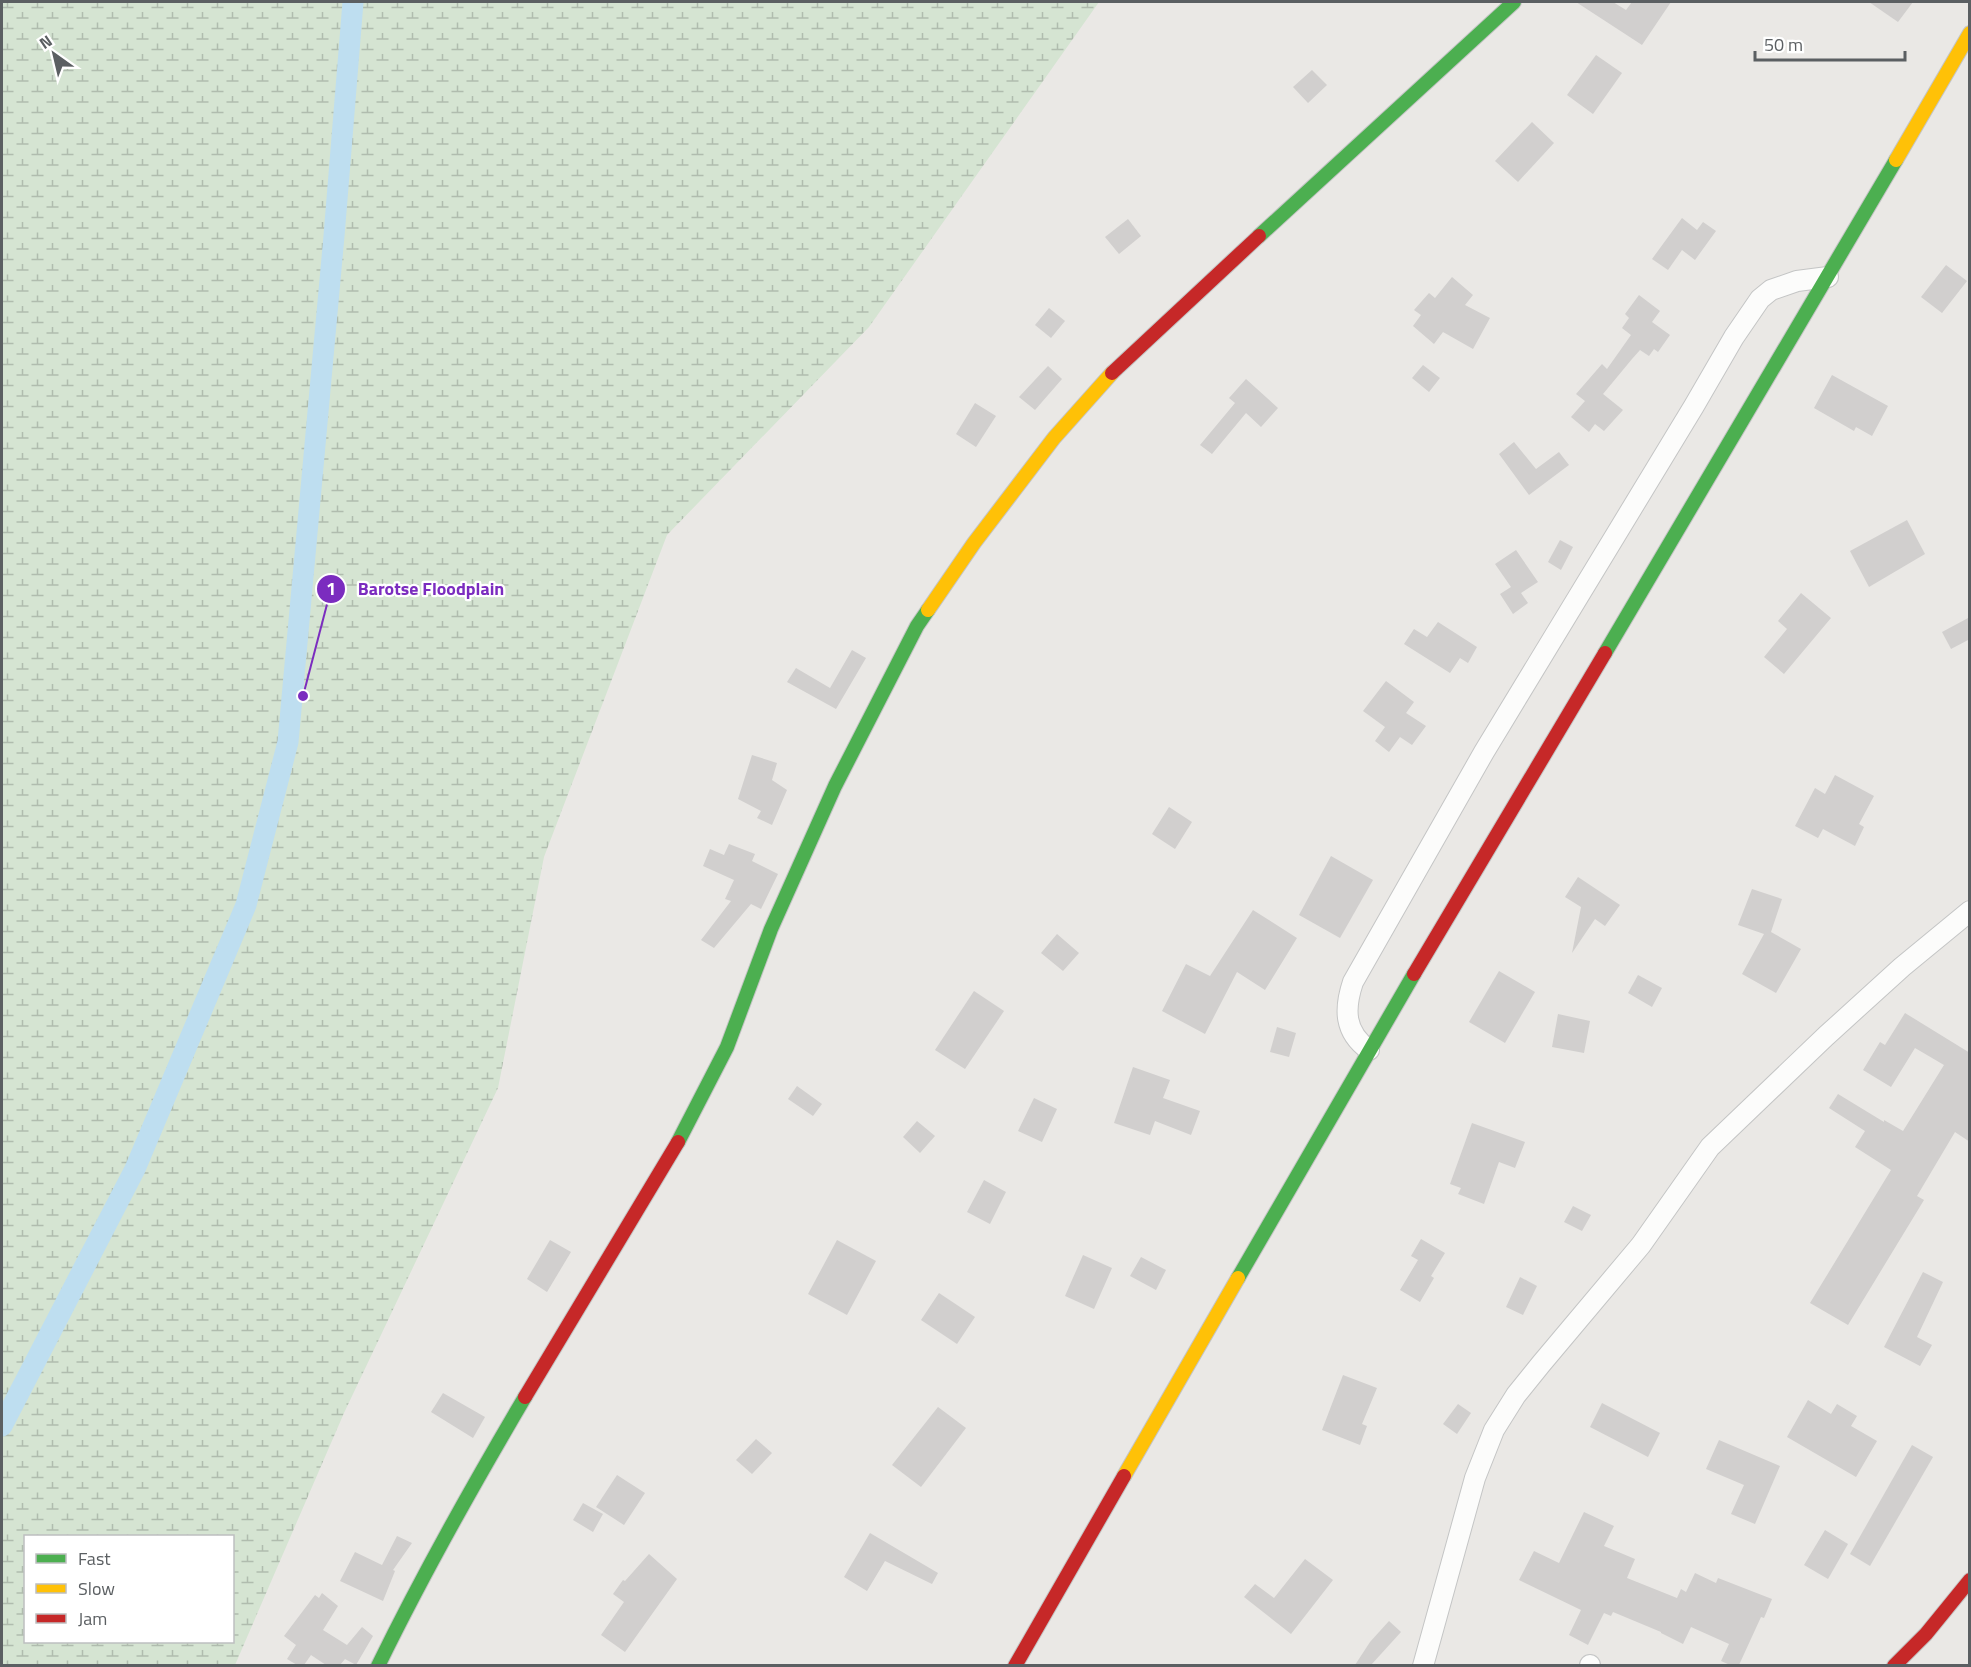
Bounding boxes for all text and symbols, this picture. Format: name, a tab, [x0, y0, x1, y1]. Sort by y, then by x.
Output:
north arrow	[24, 24, 84, 84]
scale bar	[1755, 24, 1905, 62]
text: N	[34, 29, 57, 55]
text: 50 m	[1764, 31, 1803, 58]
callout: Barotse Floodplain	[316, 571, 516, 607]
text: 1	[326, 575, 336, 602]
text: Barotse Floodplain	[358, 575, 504, 602]
legend	[24, 1535, 234, 1643]
text: Fast	[78, 1545, 111, 1572]
text: Slow	[78, 1575, 115, 1602]
text: Jam	[78, 1605, 107, 1632]

